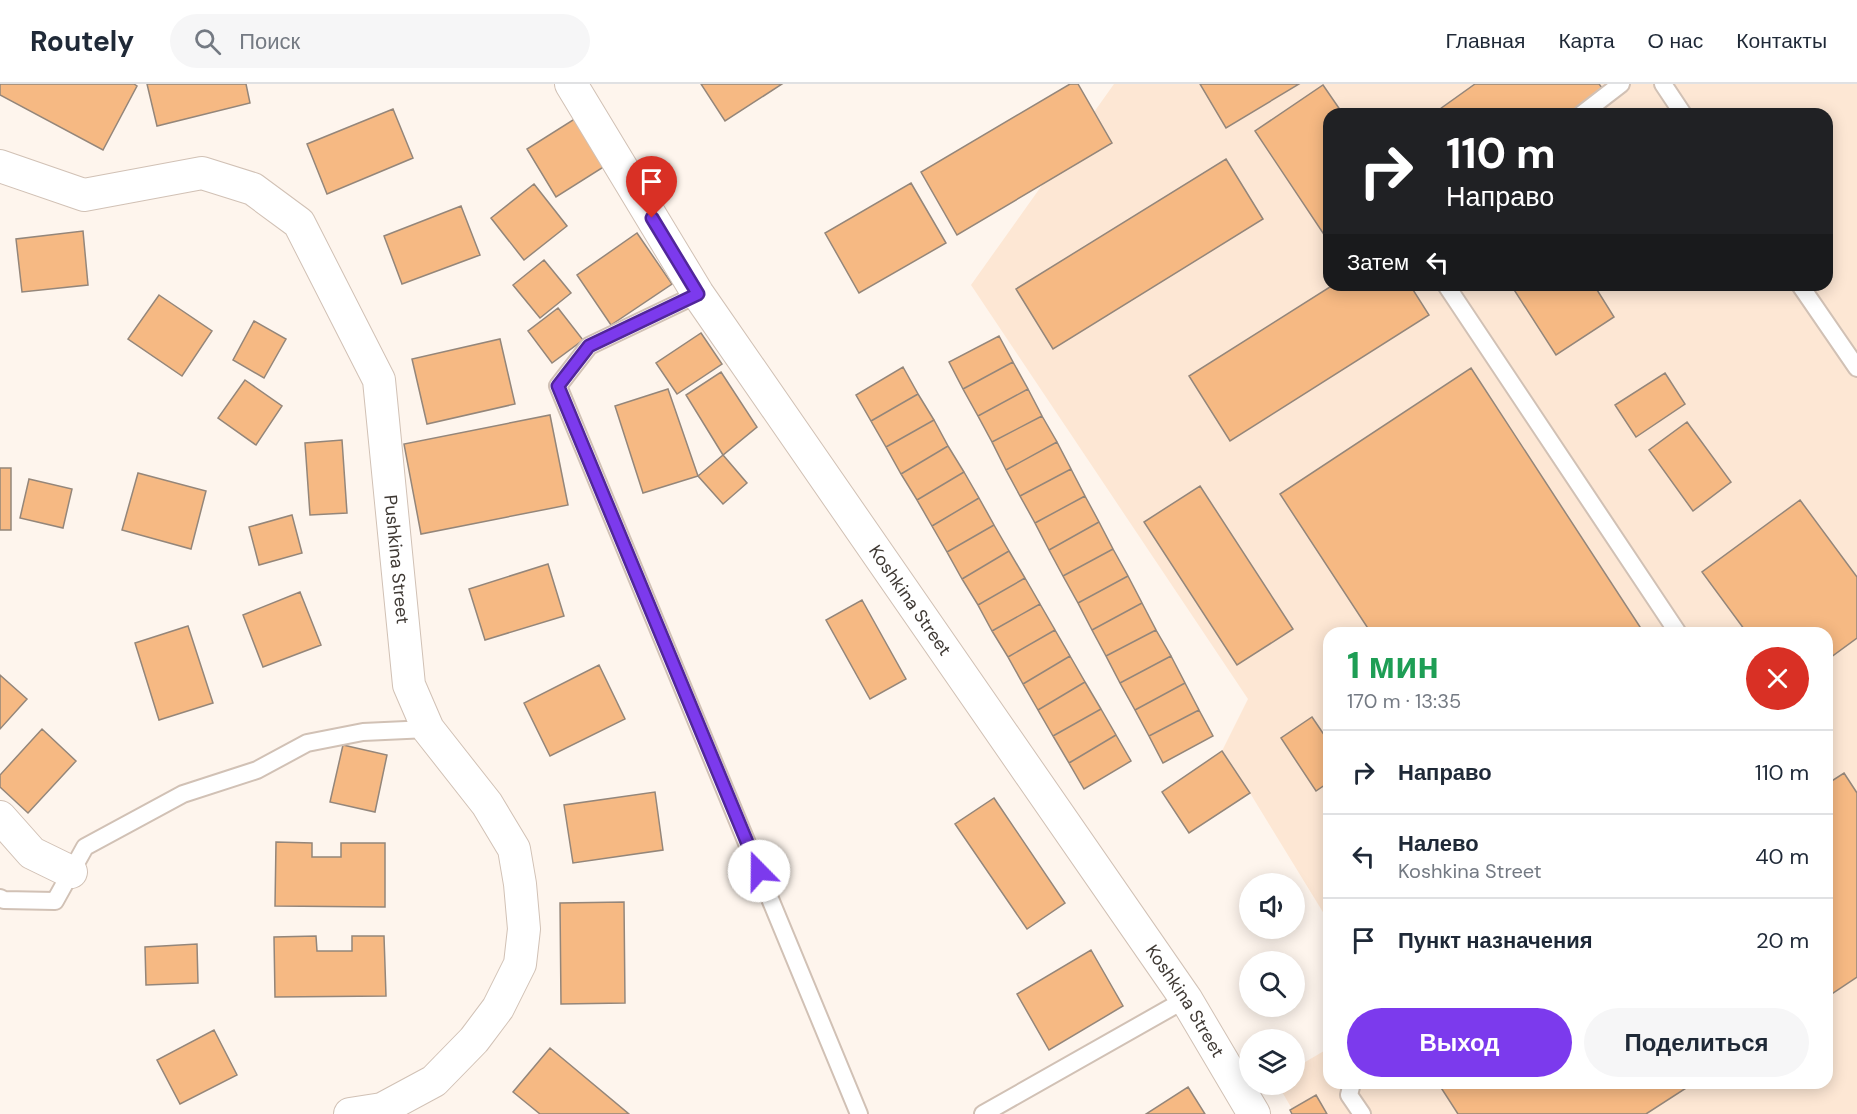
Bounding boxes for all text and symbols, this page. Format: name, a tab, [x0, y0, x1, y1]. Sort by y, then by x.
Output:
search box	[170, 14, 590, 68]
text: Routely	[30, 23, 134, 60]
icon: search	[191, 25, 224, 58]
text: Поиск	[239, 27, 300, 56]
text: Главная	[1445, 27, 1525, 55]
text: Карта	[1558, 27, 1615, 55]
text: О нас	[1648, 27, 1703, 55]
text: Контакты	[1736, 27, 1827, 55]
text: 110 m	[1446, 126, 1556, 181]
icon: right	[1347, 132, 1425, 210]
pin	[626, 156, 677, 218]
icon: arrive	[635, 165, 668, 198]
text: Направо	[1446, 179, 1554, 214]
icon: left	[1421, 246, 1454, 279]
text: Затем	[1347, 248, 1409, 277]
street label: Pushkina Street	[378, 494, 415, 625]
street label: Koshkina Street	[863, 540, 957, 660]
text: 1 мин	[1347, 642, 1439, 689]
button: close	[1746, 647, 1809, 710]
text: 170 m · 13:35	[1347, 688, 1461, 714]
icon: right	[1347, 756, 1380, 789]
text: Направо	[1398, 758, 1492, 787]
text: 110 m	[1755, 758, 1809, 787]
text: Налево	[1398, 829, 1479, 858]
position arrow	[727, 839, 791, 903]
icon: left	[1347, 840, 1380, 873]
text: 40 m	[1755, 842, 1809, 871]
text: Koshkina Street	[1398, 858, 1542, 884]
map controls	[1239, 873, 1305, 1095]
button: sound	[1239, 873, 1305, 939]
icon: arrive	[1347, 924, 1380, 957]
text: Пункт назначения	[1398, 926, 1593, 955]
text: 20 m	[1756, 926, 1809, 955]
street label: Koshkina Street	[1140, 940, 1230, 1062]
button: search	[1239, 951, 1305, 1017]
button: Выход	[1347, 1008, 1572, 1077]
button: Поделиться	[1584, 1008, 1809, 1077]
button: layers	[1239, 1029, 1305, 1095]

